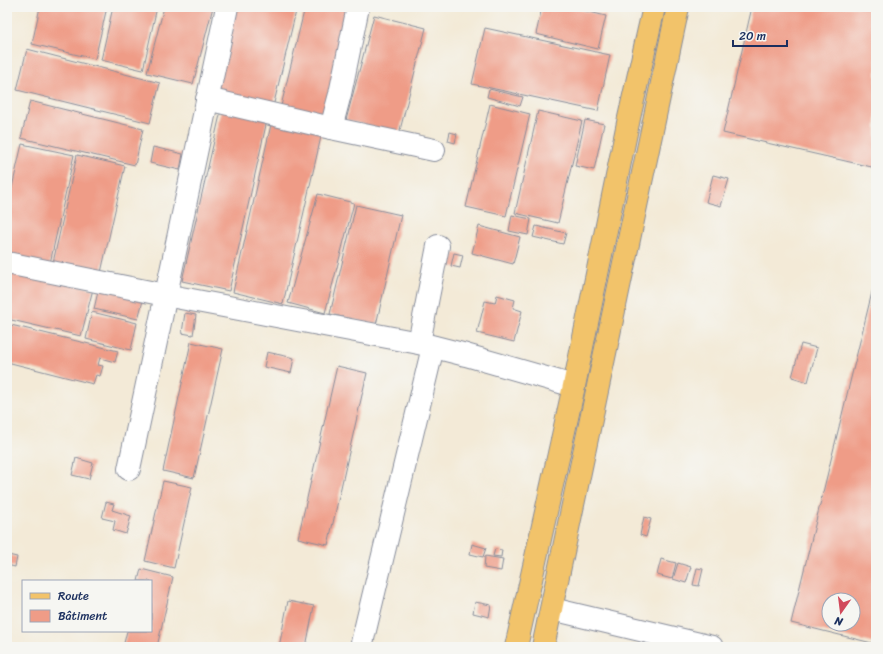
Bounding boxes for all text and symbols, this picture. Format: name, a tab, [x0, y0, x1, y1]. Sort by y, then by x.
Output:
scale bar	[733, 22, 787, 48]
text: 20 m	[739, 25, 766, 47]
legend	[22, 580, 152, 632]
text: Route	[58, 585, 89, 607]
north arrow	[821, 592, 861, 632]
text: Bâtiment	[58, 605, 107, 627]
text: N	[832, 611, 846, 632]

